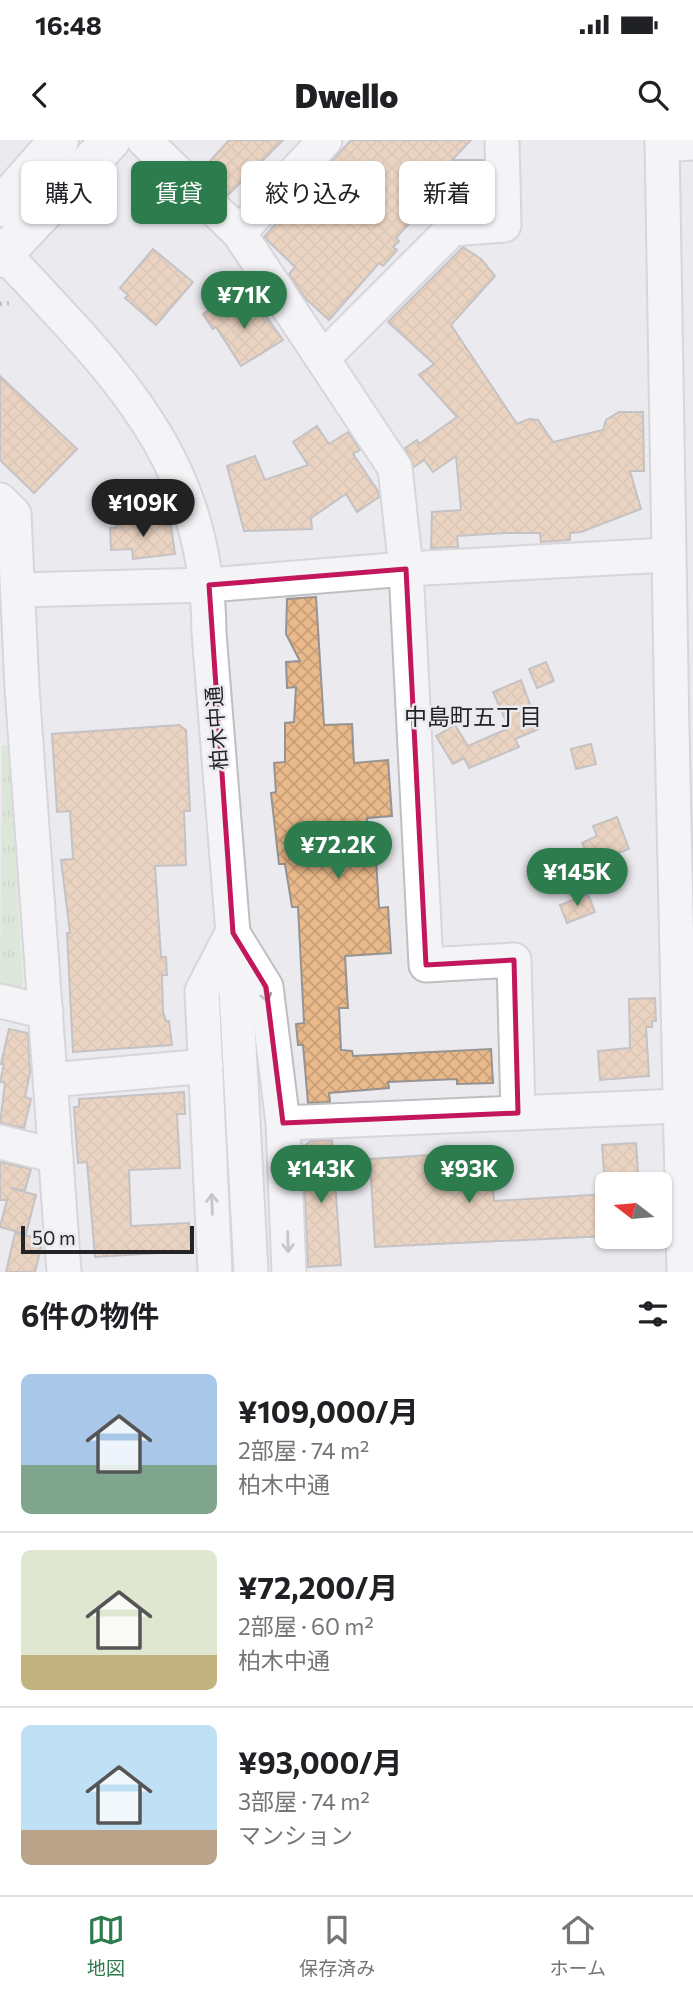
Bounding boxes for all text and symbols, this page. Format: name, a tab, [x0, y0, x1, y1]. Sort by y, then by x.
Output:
text: 16:48	[35, 9, 102, 40]
text: Dwello	[295, 75, 398, 115]
icon: back	[21, 76, 59, 114]
icon: search	[634, 76, 672, 114]
chip: 購入	[21, 161, 117, 224]
chip: 賃貸	[131, 161, 227, 224]
chip: 絞り込み	[241, 161, 385, 224]
chip: 新着	[399, 161, 495, 224]
pin: ¥71K	[203, 272, 285, 331]
text: ¥71K	[217, 280, 271, 308]
pin: ¥109K	[94, 480, 192, 539]
text: ¥109K	[108, 488, 178, 516]
street label: 柏木中通	[200, 685, 231, 771]
district label: 中島町五丁目	[404, 702, 542, 730]
pin: ¥72.2K	[281, 822, 395, 881]
text: ¥72.2K	[300, 830, 376, 858]
pin: ¥145K	[528, 848, 626, 908]
text: ¥145K	[543, 857, 611, 885]
one-way arrow	[259, 980, 272, 1003]
pin: ¥143K	[272, 1146, 370, 1205]
pin: ¥93K	[428, 1146, 510, 1205]
text: ¥143K	[287, 1154, 355, 1182]
text: ¥93K	[440, 1154, 498, 1182]
north arrow	[595, 1172, 672, 1250]
map controls	[595, 1172, 672, 1249]
one-way arrow	[205, 1193, 218, 1216]
scale bar	[21, 1223, 194, 1255]
text: 50 m	[32, 1226, 76, 1249]
one-way arrow	[282, 1231, 295, 1254]
icon: filters	[634, 1295, 672, 1333]
text: 6件の物件	[21, 1296, 160, 1333]
text: ¥109,000/月	[238, 1392, 419, 1429]
icon: home	[77, 1402, 161, 1486]
text: 2部屋 · 74 m²	[238, 1436, 369, 1464]
text: 柏木中通	[238, 1470, 330, 1498]
text: ¥72,200/月	[238, 1568, 398, 1605]
icon: home	[77, 1578, 161, 1662]
text: 2部屋 · 60 m²	[238, 1612, 374, 1640]
text: 柏木中通	[238, 1646, 330, 1674]
text: ¥93,000/月	[238, 1743, 403, 1780]
icon: home	[77, 1753, 161, 1837]
text: 3部屋 · 74 m²	[238, 1787, 370, 1815]
text: マンション	[238, 1821, 353, 1849]
tab: 地図	[87, 1911, 125, 1980]
tab: 保存済み	[299, 1911, 375, 1980]
tab: ホーム	[549, 1911, 606, 1980]

